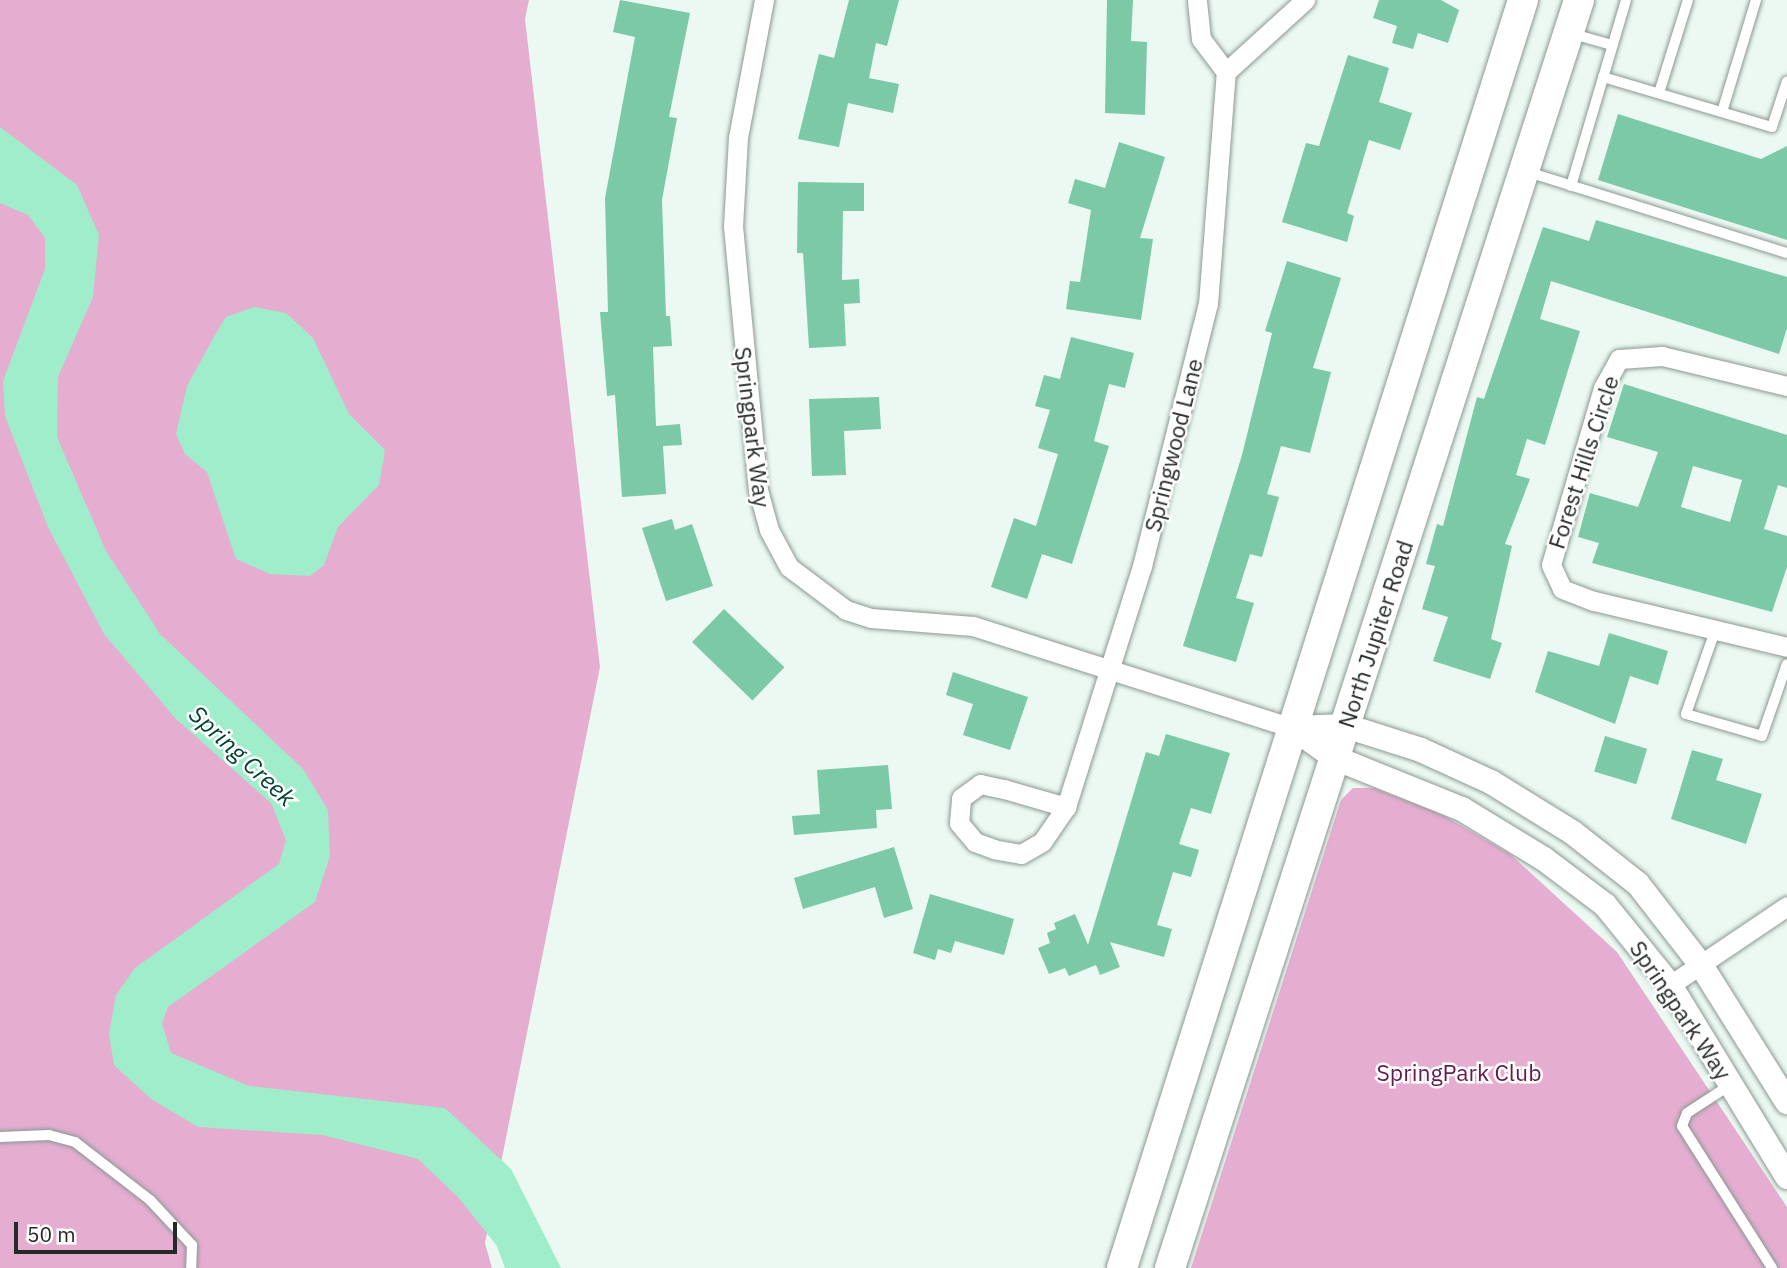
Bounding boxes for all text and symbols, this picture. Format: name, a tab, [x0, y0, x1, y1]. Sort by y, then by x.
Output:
street label: Springpark Way	[729, 345, 777, 509]
street label: Springwood Lane	[1138, 355, 1208, 535]
street label: Forest Hills Circle	[1542, 372, 1624, 552]
street label: North Jupiter Road	[1332, 537, 1418, 731]
water label: Spring Creek	[183, 700, 301, 812]
street label: Springpark Way	[1624, 935, 1738, 1085]
park label: SpringPark Club	[1376, 1058, 1542, 1086]
scale bar	[18, 1208, 180, 1252]
text: 50 m	[27, 1220, 76, 1248]

